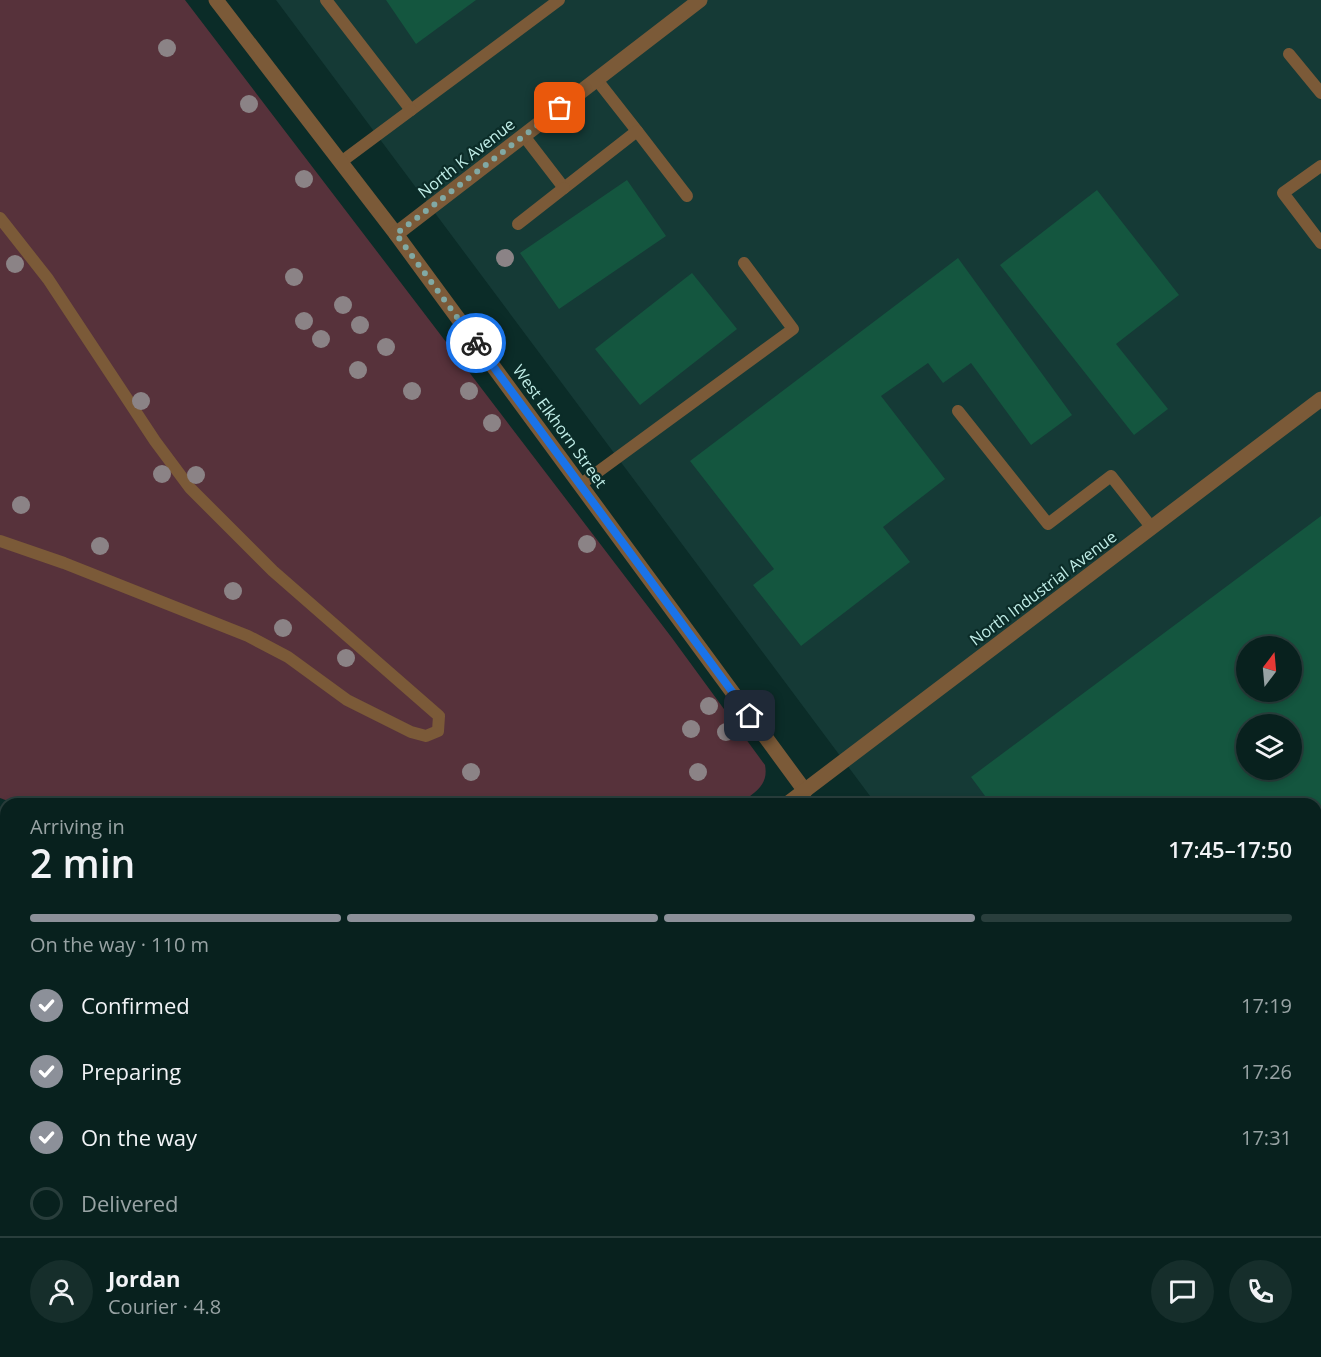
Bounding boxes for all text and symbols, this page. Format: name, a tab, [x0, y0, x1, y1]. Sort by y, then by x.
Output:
pin	[534, 82, 585, 133]
icon: bag	[543, 91, 576, 124]
street label: North K Avenue	[413, 113, 519, 203]
courier	[446, 313, 506, 373]
icon: bike	[460, 327, 493, 360]
street label: West Elkhorn Street	[508, 360, 612, 492]
street label: North Industrial Avenue	[965, 526, 1121, 650]
north arrow	[1236, 636, 1302, 702]
map controls	[1236, 636, 1302, 780]
pin	[724, 690, 775, 741]
icon: home	[733, 699, 766, 732]
button: layers	[1236, 714, 1302, 780]
text: Arriving in	[30, 813, 125, 840]
text: 17:45–17:50	[1168, 834, 1292, 864]
text: 2 min	[30, 836, 135, 889]
text: On the way · 110 m	[30, 931, 209, 958]
icon: check	[30, 989, 63, 1022]
text: Confirmed	[81, 990, 190, 1020]
text: 17:19	[1241, 992, 1292, 1019]
icon: check	[30, 1055, 63, 1088]
text: Preparing	[81, 1056, 181, 1086]
text: 17:26	[1241, 1058, 1292, 1085]
icon: check	[30, 1121, 63, 1154]
text: On the way	[81, 1122, 197, 1152]
text: 17:31	[1241, 1124, 1292, 1151]
text: Delivered	[81, 1188, 179, 1218]
button: person	[30, 1260, 93, 1323]
button: chat	[1151, 1260, 1214, 1323]
button: phone	[1229, 1260, 1292, 1323]
text: Jordan	[108, 1263, 181, 1293]
text: Courier · 4.8	[108, 1293, 221, 1320]

